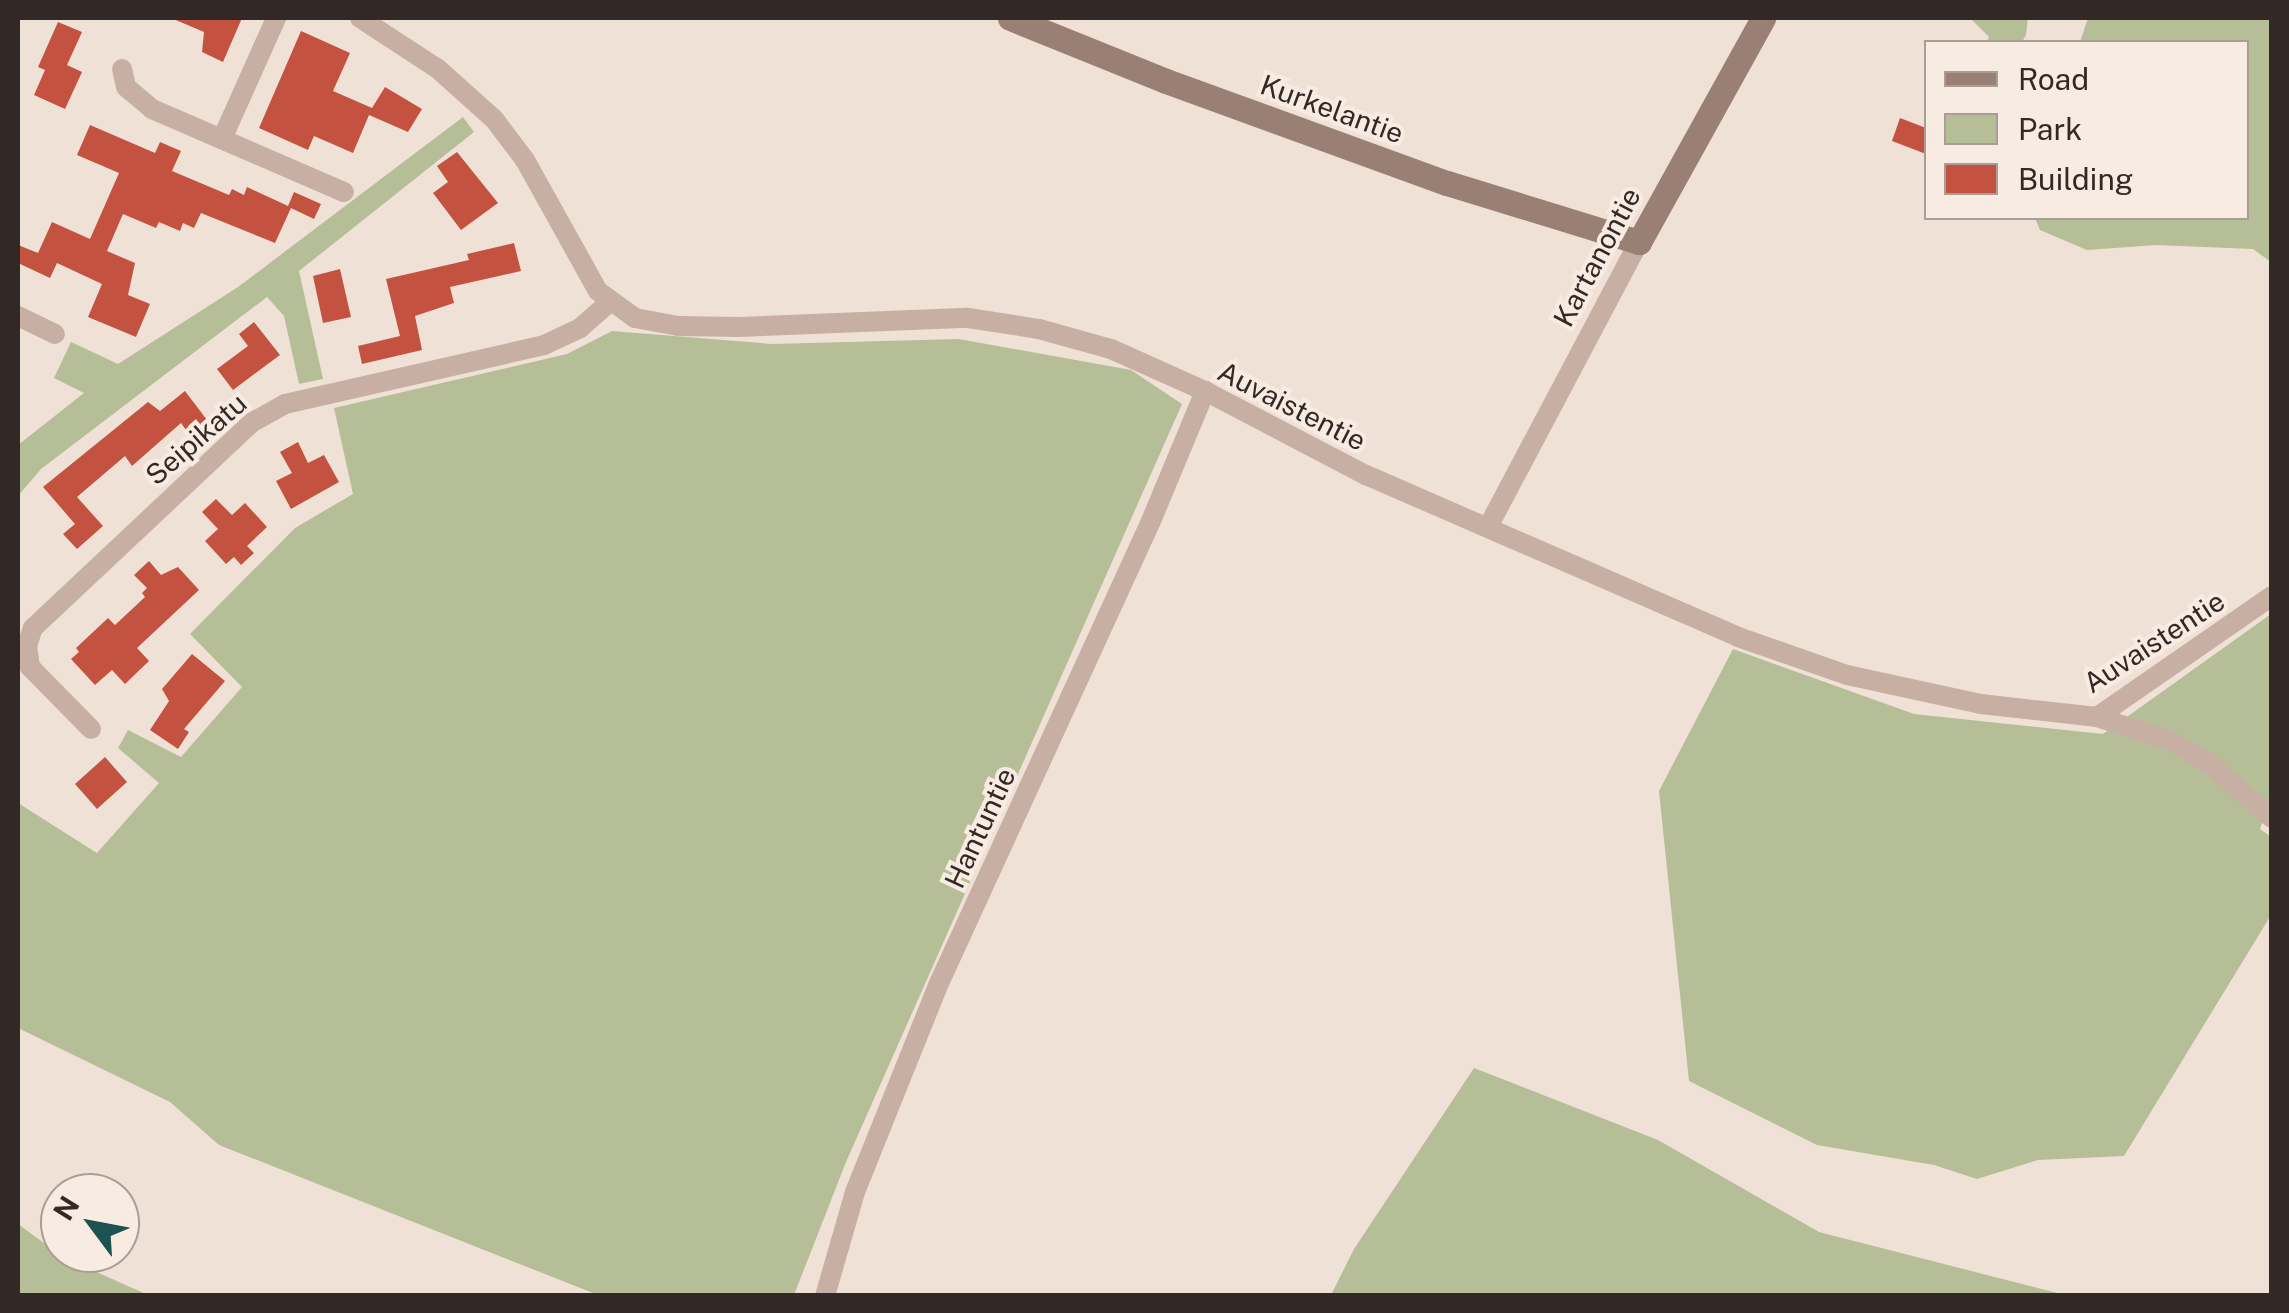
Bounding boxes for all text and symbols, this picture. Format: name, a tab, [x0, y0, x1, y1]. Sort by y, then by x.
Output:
legend	[1924, 40, 2249, 220]
text: Road	[2018, 61, 2089, 97]
street label: Kurkelantie	[1256, 68, 1408, 150]
text: Park	[2018, 111, 2082, 147]
text: Building	[2018, 161, 2133, 197]
street label: Kartanontie	[1546, 182, 1648, 332]
street label: Auvaistentie	[1212, 354, 1372, 458]
street label: Seipikatu	[139, 386, 253, 492]
street label: Auvaistentie	[2077, 584, 2231, 700]
street label: Hantuntie	[938, 763, 1022, 893]
north arrow	[40, 1173, 140, 1273]
text: N	[46, 1190, 86, 1226]

